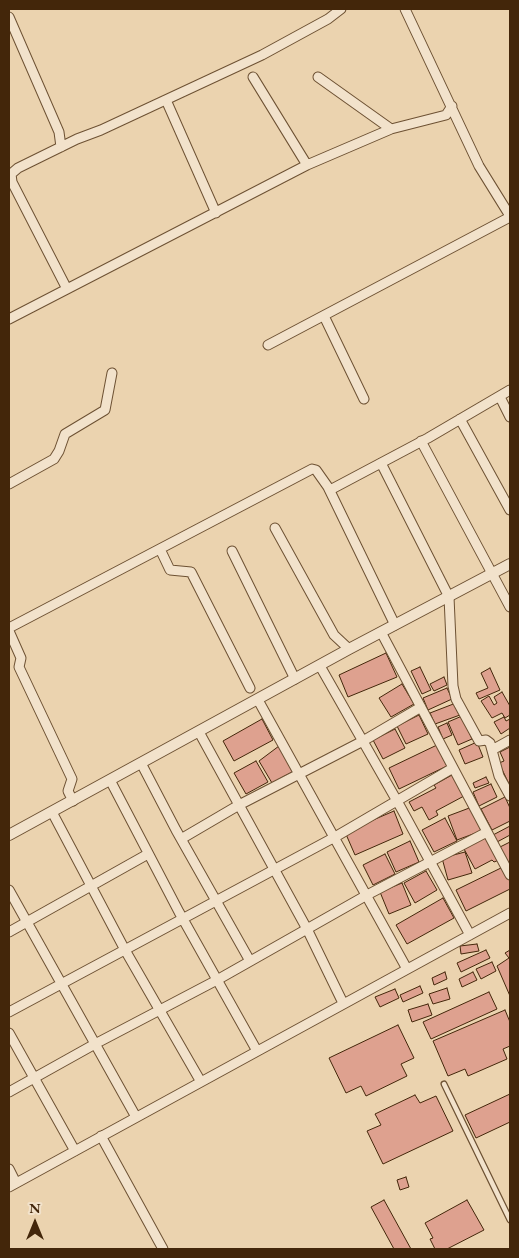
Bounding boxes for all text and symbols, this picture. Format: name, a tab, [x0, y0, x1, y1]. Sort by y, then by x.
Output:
north arrow	[10, 1198, 60, 1248]
text: N	[29, 1199, 41, 1217]

